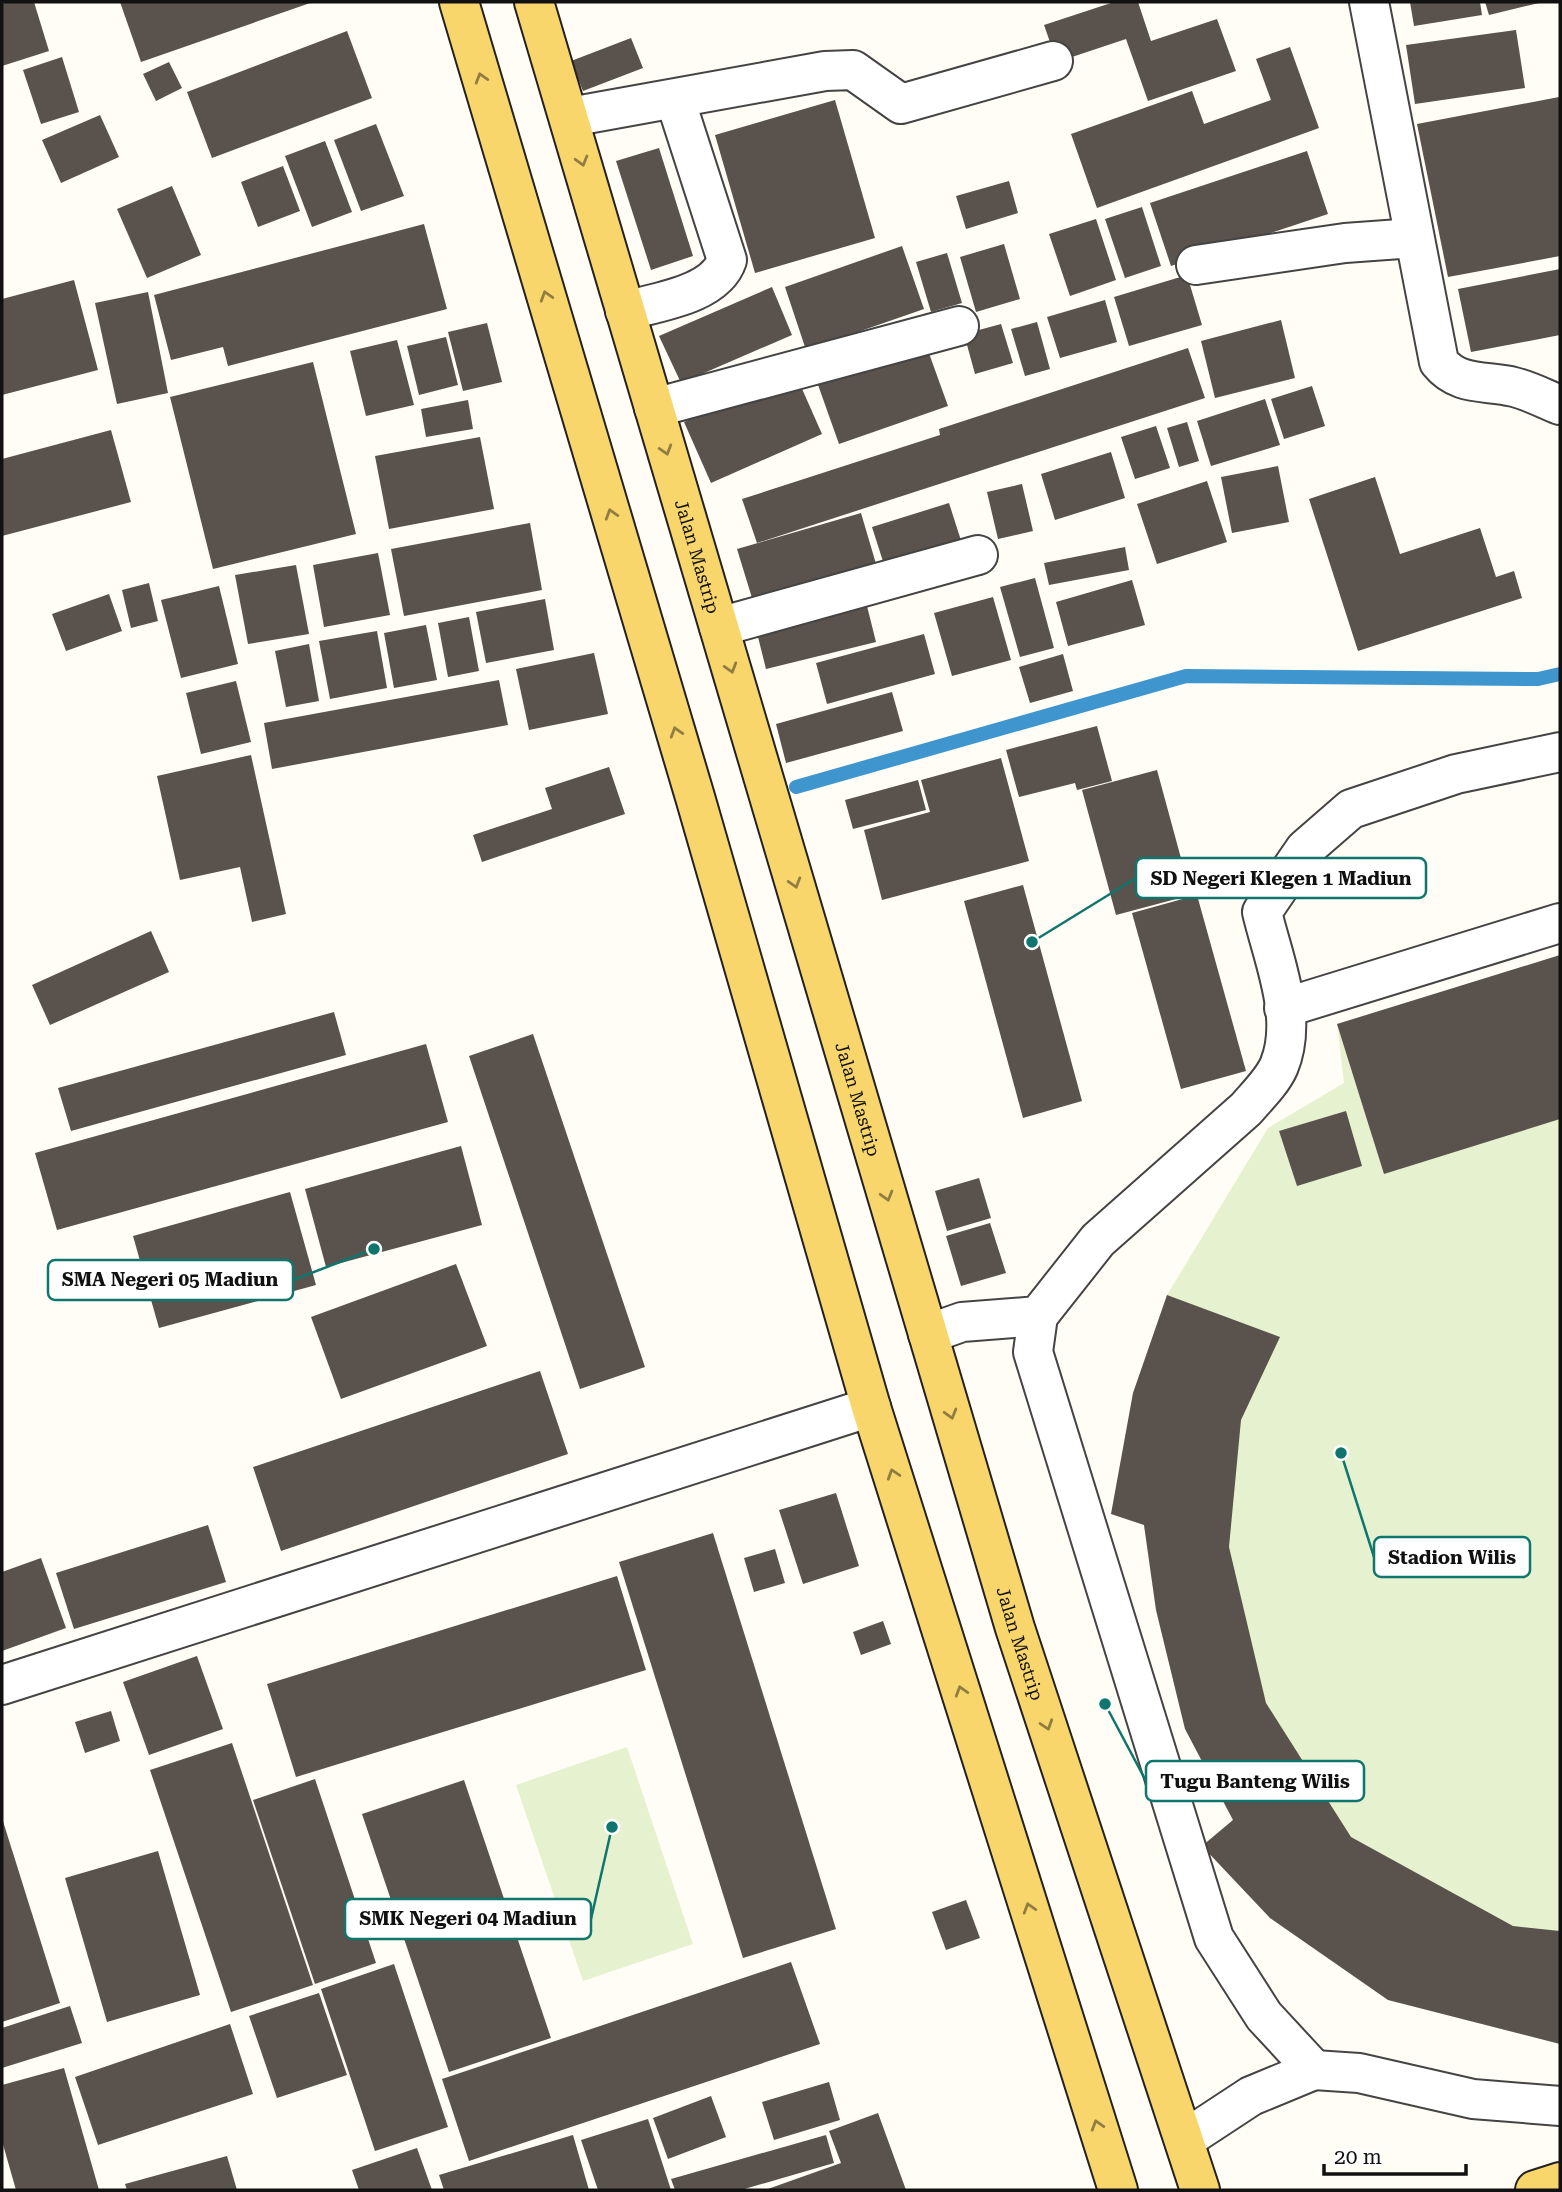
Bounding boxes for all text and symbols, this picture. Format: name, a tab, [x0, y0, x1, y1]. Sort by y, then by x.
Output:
one-way arrow	[475, 72, 490, 84]
one-way arrow	[574, 155, 589, 167]
one-way arrow	[539, 290, 554, 302]
one-way arrow	[658, 444, 673, 456]
street label: Jalan Mastrip	[671, 497, 725, 616]
one-way arrow	[604, 508, 619, 520]
one-way arrow	[722, 662, 737, 674]
one-way arrow	[669, 726, 684, 738]
callout: SD Negeri Klegen 1 Madiun	[1136, 858, 1426, 898]
text: SD Negeri Klegen 1 Madiun	[1150, 867, 1412, 890]
one-way arrow	[787, 877, 802, 889]
street label: Jalan Mastrip	[832, 1039, 885, 1159]
one-way arrow	[879, 1189, 893, 1201]
callout: SMA Negeri 05 Madiun	[48, 1260, 293, 1300]
text: SMA Negeri 05 Madiun	[62, 1268, 278, 1291]
one-way arrow	[943, 1408, 958, 1420]
one-way arrow	[886, 1468, 901, 1480]
callout: Stadion Wilis	[1374, 1537, 1530, 1577]
text: Stadion Wilis	[1388, 1546, 1516, 1569]
street label: Jalan Mastrip	[993, 1584, 1049, 1703]
one-way arrow	[955, 1685, 969, 1698]
one-way arrow	[1038, 1719, 1053, 1731]
callout: Tugu Banteng Wilis	[1146, 1761, 1364, 1801]
text: Tugu Banteng Wilis	[1160, 1770, 1350, 1793]
callout: SMK Negeri 04 Madiun	[345, 1899, 591, 1939]
one-way arrow	[1023, 1902, 1037, 1915]
text: SMK Negeri 04 Madiun	[359, 1907, 577, 1930]
one-way arrow	[1091, 2119, 1105, 2132]
scale bar	[1324, 2132, 1466, 2176]
text: 20 m	[1334, 2145, 1382, 2169]

